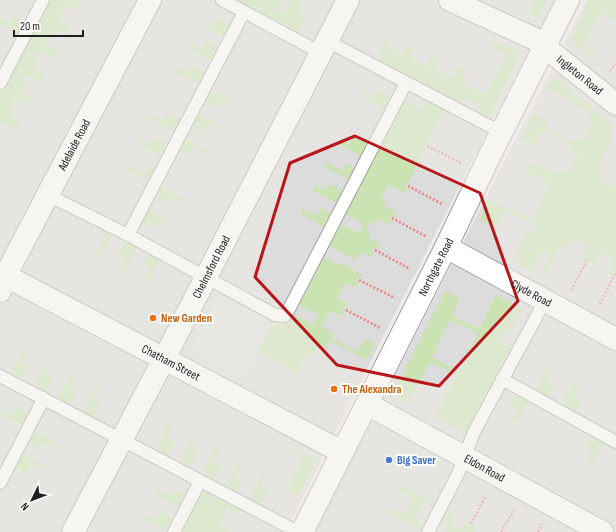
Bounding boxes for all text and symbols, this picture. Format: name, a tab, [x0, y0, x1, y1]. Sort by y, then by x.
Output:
scale bar	[14, 12, 83, 38]
text: 20 m	[20, 19, 40, 34]
street label: Ingleton Road	[554, 52, 606, 98]
street label: Adelaide Road	[54, 117, 94, 174]
street label: Chelmsford Road	[189, 233, 234, 301]
street label: Northgate Road	[415, 235, 457, 298]
street label: Clyde Road	[508, 276, 554, 310]
place label: New Garden	[161, 311, 212, 326]
marker: New Garden	[148, 313, 158, 323]
street label: Chatham Street	[139, 341, 203, 384]
place label: The Alexandra	[342, 382, 402, 397]
marker: The Alexandra	[329, 384, 339, 394]
street label: Eldon Road	[462, 451, 508, 485]
place label: Big Saver	[397, 453, 436, 468]
marker: Big Saver	[384, 455, 394, 465]
north arrow	[12, 480, 52, 520]
text: N	[18, 500, 32, 513]

